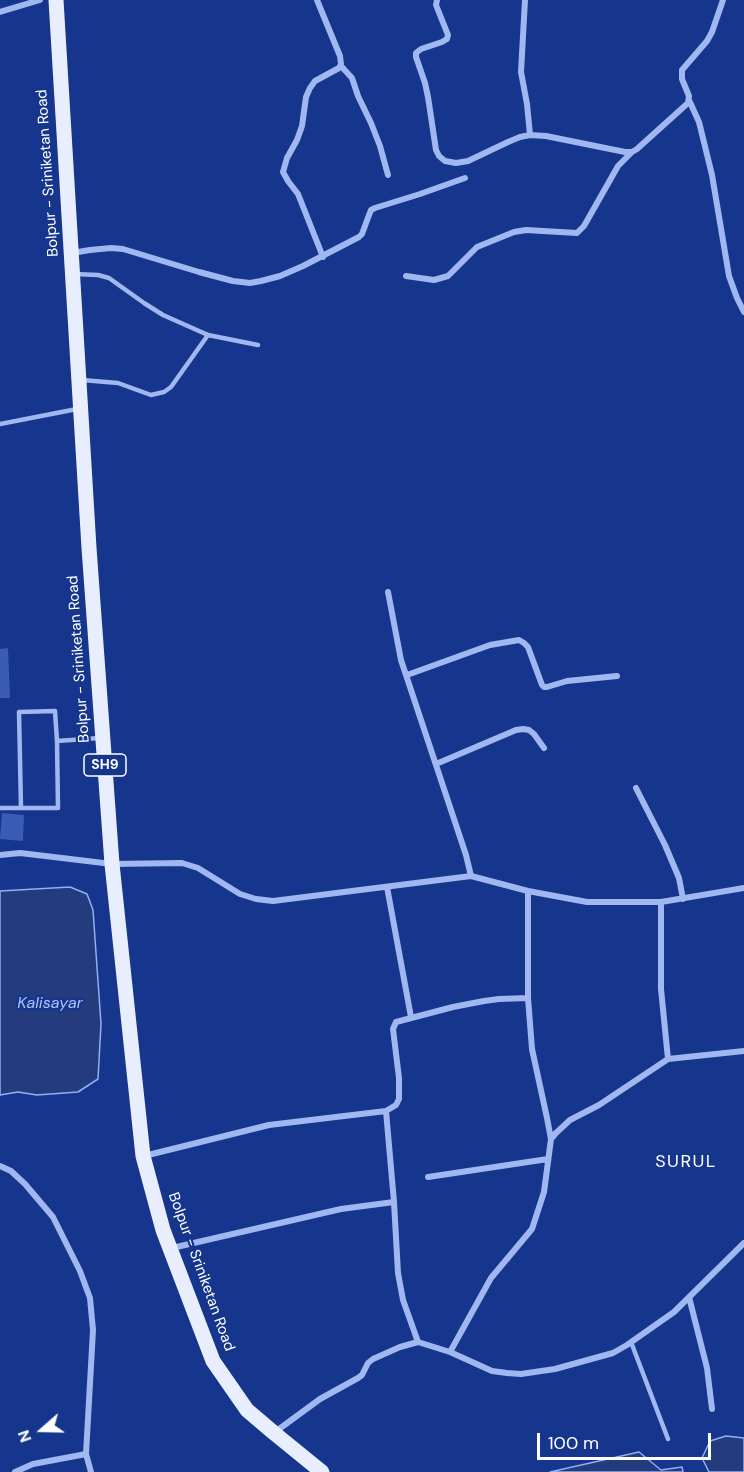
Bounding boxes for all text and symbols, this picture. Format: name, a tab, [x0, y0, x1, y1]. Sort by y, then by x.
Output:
street label: Bolpur - Sriniketan Road	[33, 89, 63, 257]
street label: Bolpur - Sriniketan Road	[64, 575, 94, 743]
road number: SH9	[84, 754, 126, 776]
water label: Kalisayar	[17, 994, 83, 1014]
district label: SURUL	[655, 1151, 717, 1173]
street label: Bolpur - Sriniketan Road	[164, 1190, 238, 1354]
north arrow	[12, 1400, 72, 1460]
scale bar	[540, 1421, 714, 1459]
text: N	[13, 1427, 36, 1445]
text: 100 m	[548, 1431, 599, 1455]

